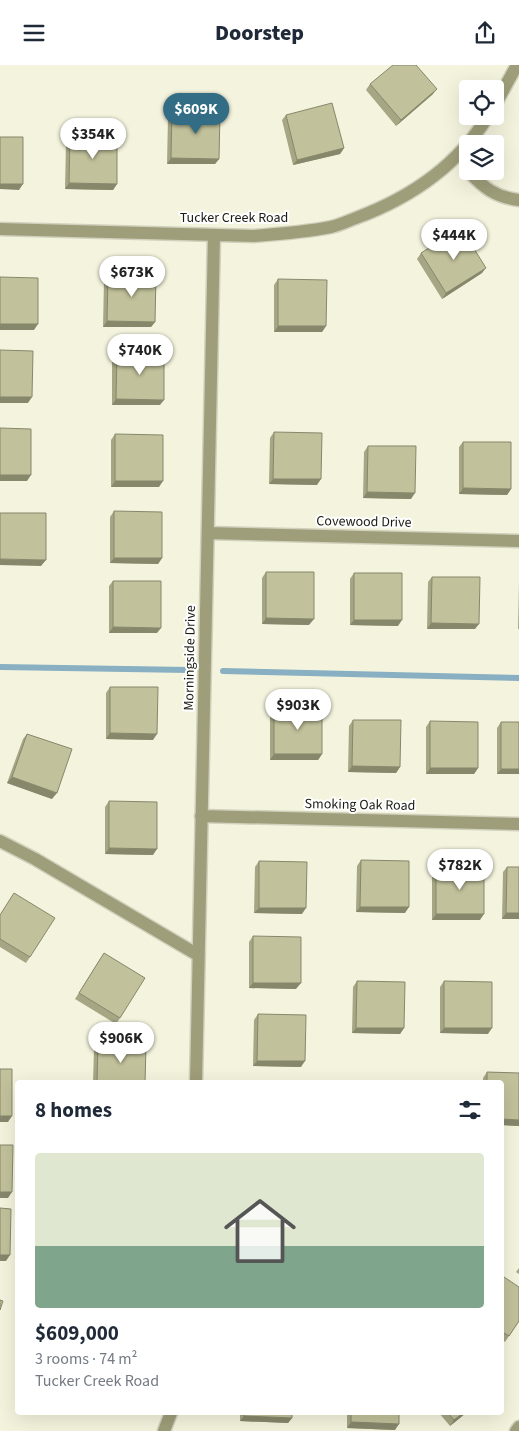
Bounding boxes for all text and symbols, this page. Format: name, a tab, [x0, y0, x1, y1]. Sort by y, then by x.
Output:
text: Doorstep	[215, 17, 304, 49]
icon: menu	[20, 19, 48, 47]
icon: share	[471, 19, 499, 47]
map controls	[459, 80, 504, 180]
button: locate	[459, 80, 504, 125]
pin: $609K	[161, 93, 231, 135]
text: $609K	[174, 98, 218, 120]
pin: $354K	[58, 117, 128, 160]
text: $354K	[71, 123, 115, 145]
button: layers	[459, 135, 504, 180]
street label: Tucker Creek Road	[180, 208, 288, 228]
pin: $444K	[419, 219, 489, 261]
text: $444K	[432, 224, 476, 246]
pin: $673K	[97, 255, 167, 298]
text: $673K	[110, 261, 154, 283]
pin: $740K	[105, 333, 175, 376]
text: $740K	[118, 339, 162, 361]
street label: Covewood Drive	[316, 511, 412, 533]
street label: Morningside Drive	[179, 605, 201, 711]
pin: $903K	[263, 689, 333, 731]
text: $903K	[276, 694, 320, 716]
street label: Smoking Oak Road	[304, 794, 416, 816]
pin: $782K	[425, 849, 495, 891]
text: $782K	[438, 854, 482, 876]
pin: $906K	[86, 1021, 156, 1064]
text: $906K	[99, 1027, 143, 1049]
text: 8 homes	[35, 1095, 112, 1125]
icon: filters	[456, 1096, 484, 1124]
icon: home	[215, 1186, 305, 1276]
text: $609,000	[35, 1318, 119, 1348]
text: 3 rooms · 74 m²	[35, 1348, 137, 1370]
text: Tucker Creek Road	[35, 1370, 159, 1392]

